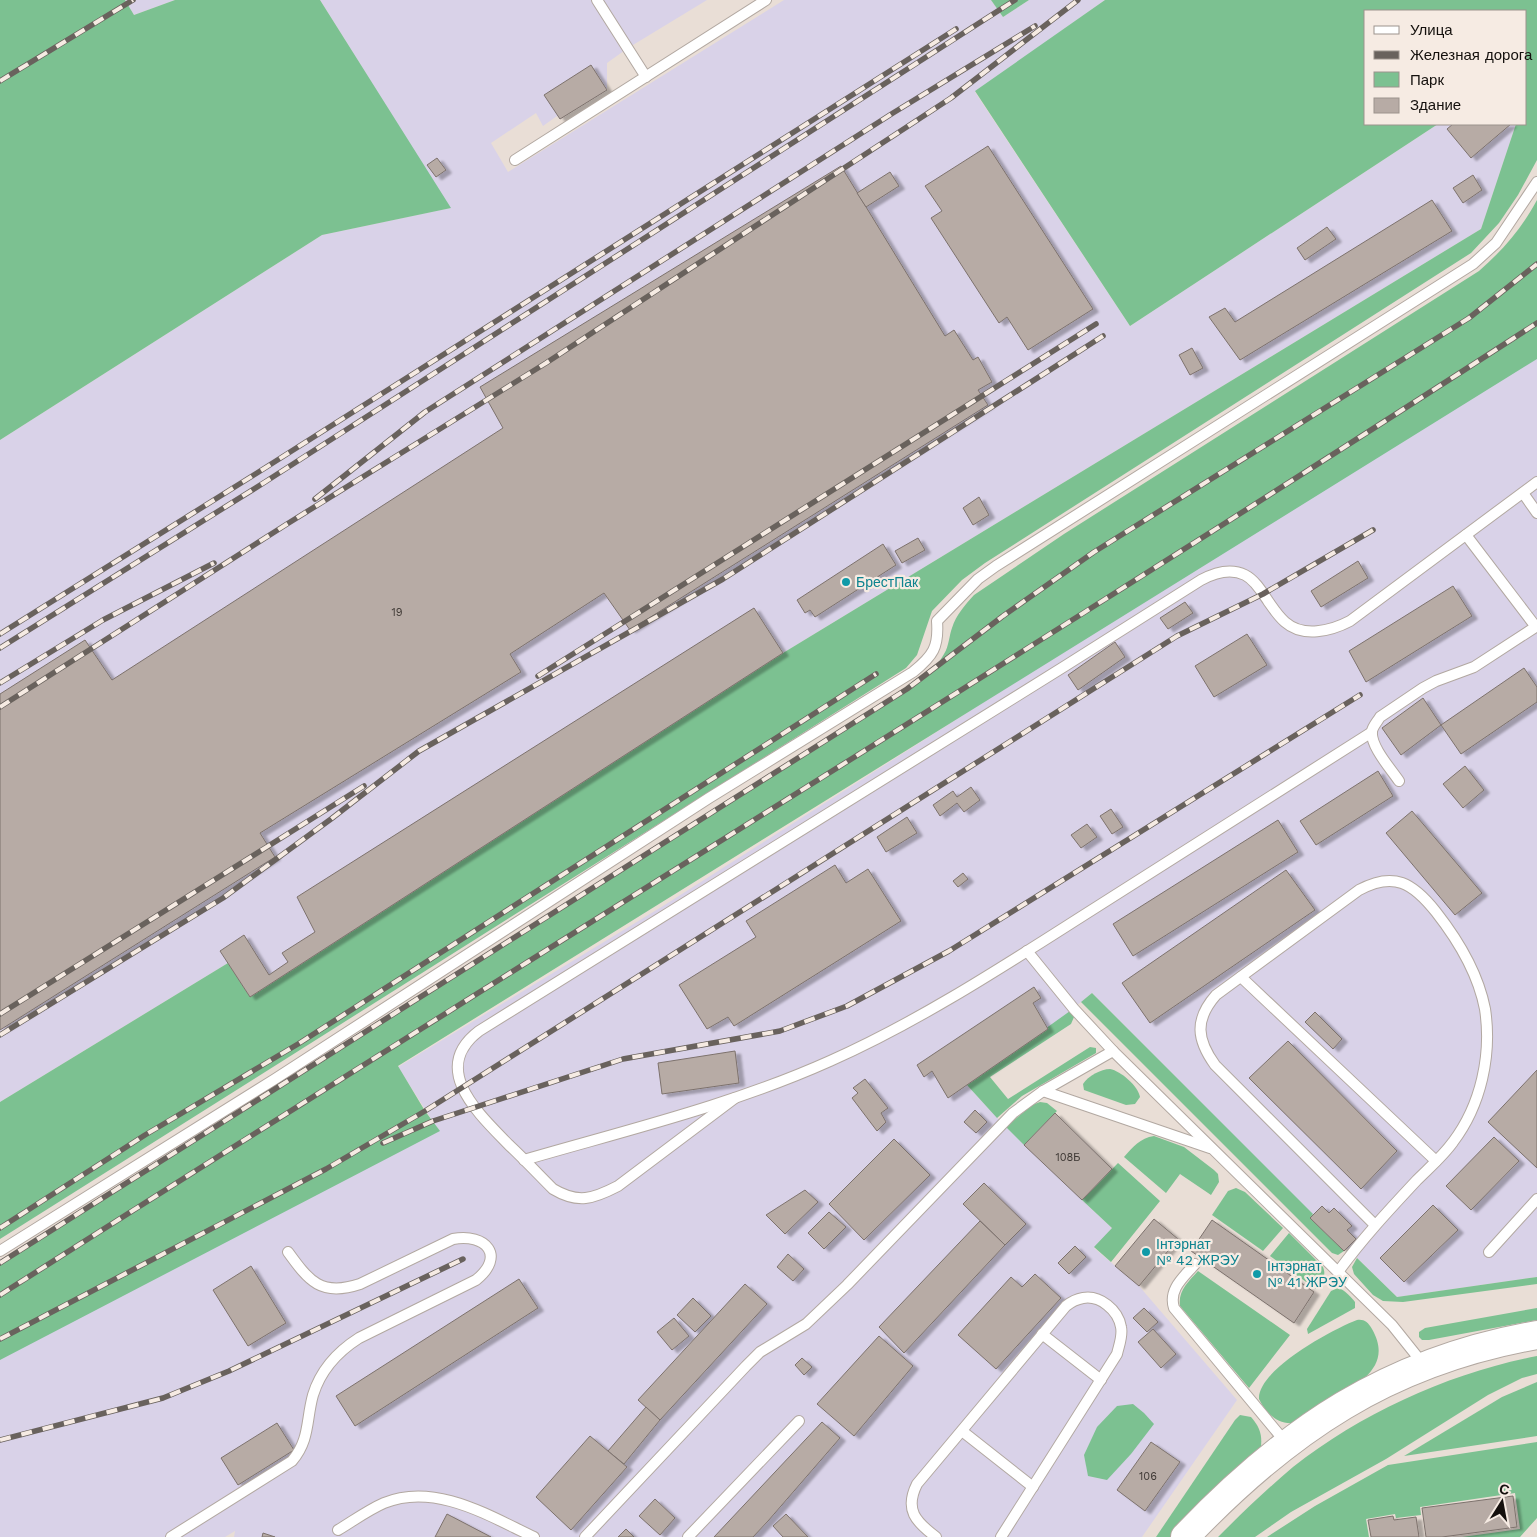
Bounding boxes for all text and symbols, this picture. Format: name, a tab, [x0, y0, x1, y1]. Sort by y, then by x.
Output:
legend	[1364, 10, 1527, 125]
text: Улица	[1410, 21, 1453, 39]
text: Железная дорога	[1410, 46, 1533, 64]
text: Парк	[1410, 71, 1444, 89]
text: Здание	[1410, 96, 1461, 114]
place label: БрестПак	[856, 574, 919, 590]
marker: БрестПак	[840, 576, 852, 588]
house number: 19	[391, 606, 403, 619]
house number: 108Б	[1055, 1151, 1081, 1164]
place label: Інтэрнат № 42 ЖРЭУ	[1156, 1236, 1239, 1268]
marker: Інтэрнат № 42 ЖРЭУ	[1140, 1246, 1152, 1258]
place label: Інтэрнат № 41 ЖРЭУ	[1267, 1258, 1347, 1290]
marker: Інтэрнат № 41 ЖРЭУ	[1251, 1268, 1263, 1280]
house number: 106	[1139, 1470, 1157, 1483]
north arrow	[1477, 1477, 1527, 1527]
text: С	[1498, 1480, 1511, 1498]

